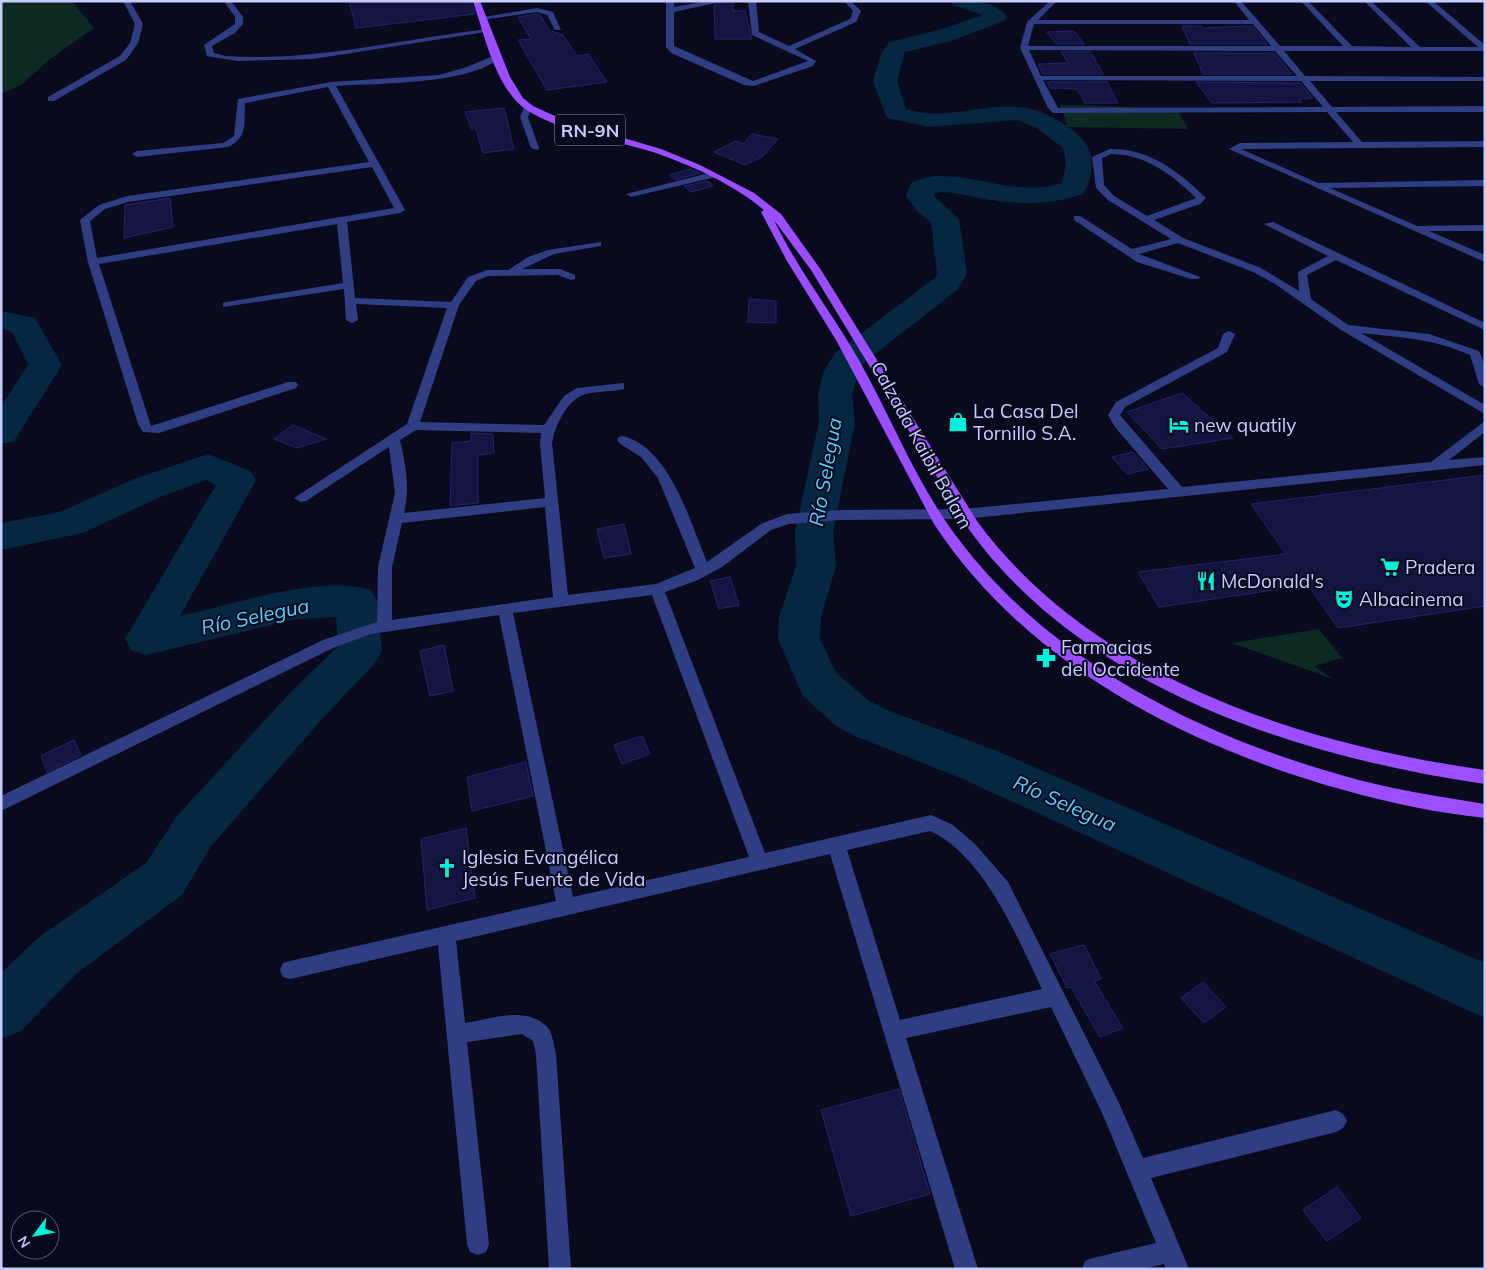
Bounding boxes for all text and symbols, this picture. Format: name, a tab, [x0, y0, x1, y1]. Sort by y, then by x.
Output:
road number: RN-9N	[555, 114, 625, 146]
street label: Calzada Kaibil Balam	[866, 357, 978, 533]
place label: La Casa Del Tornillo S.A.	[973, 399, 1079, 445]
shop icon: La Casa Del Tornillo S.A.	[947, 411, 969, 433]
place label: new quatily	[1194, 413, 1296, 437]
hotel icon: new quatily	[1168, 414, 1190, 436]
water label: Río Selegua	[803, 416, 847, 528]
place label: Pradera	[1405, 555, 1475, 579]
supermarket icon: Pradera	[1379, 556, 1401, 578]
place label: McDonald's	[1221, 569, 1324, 593]
restaurant icon: McDonald's	[1195, 570, 1217, 592]
place label: Albacinema	[1359, 587, 1464, 611]
theatre icon: Albacinema	[1333, 588, 1355, 610]
water label: Río Selegua	[199, 592, 311, 640]
place label: Farmacias del Occidente	[1061, 635, 1180, 681]
pharmacy icon: Farmacias del Occidente	[1035, 647, 1057, 669]
water label: Río Selegua	[1010, 769, 1120, 837]
place label: Iglesia Evangélica Jesús Fuente de Vida	[462, 845, 645, 891]
church icon: Iglesia Evangélica Jesús Fuente de Vida	[436, 857, 458, 879]
north arrow	[10, 1210, 60, 1260]
text: N	[14, 1233, 34, 1251]

